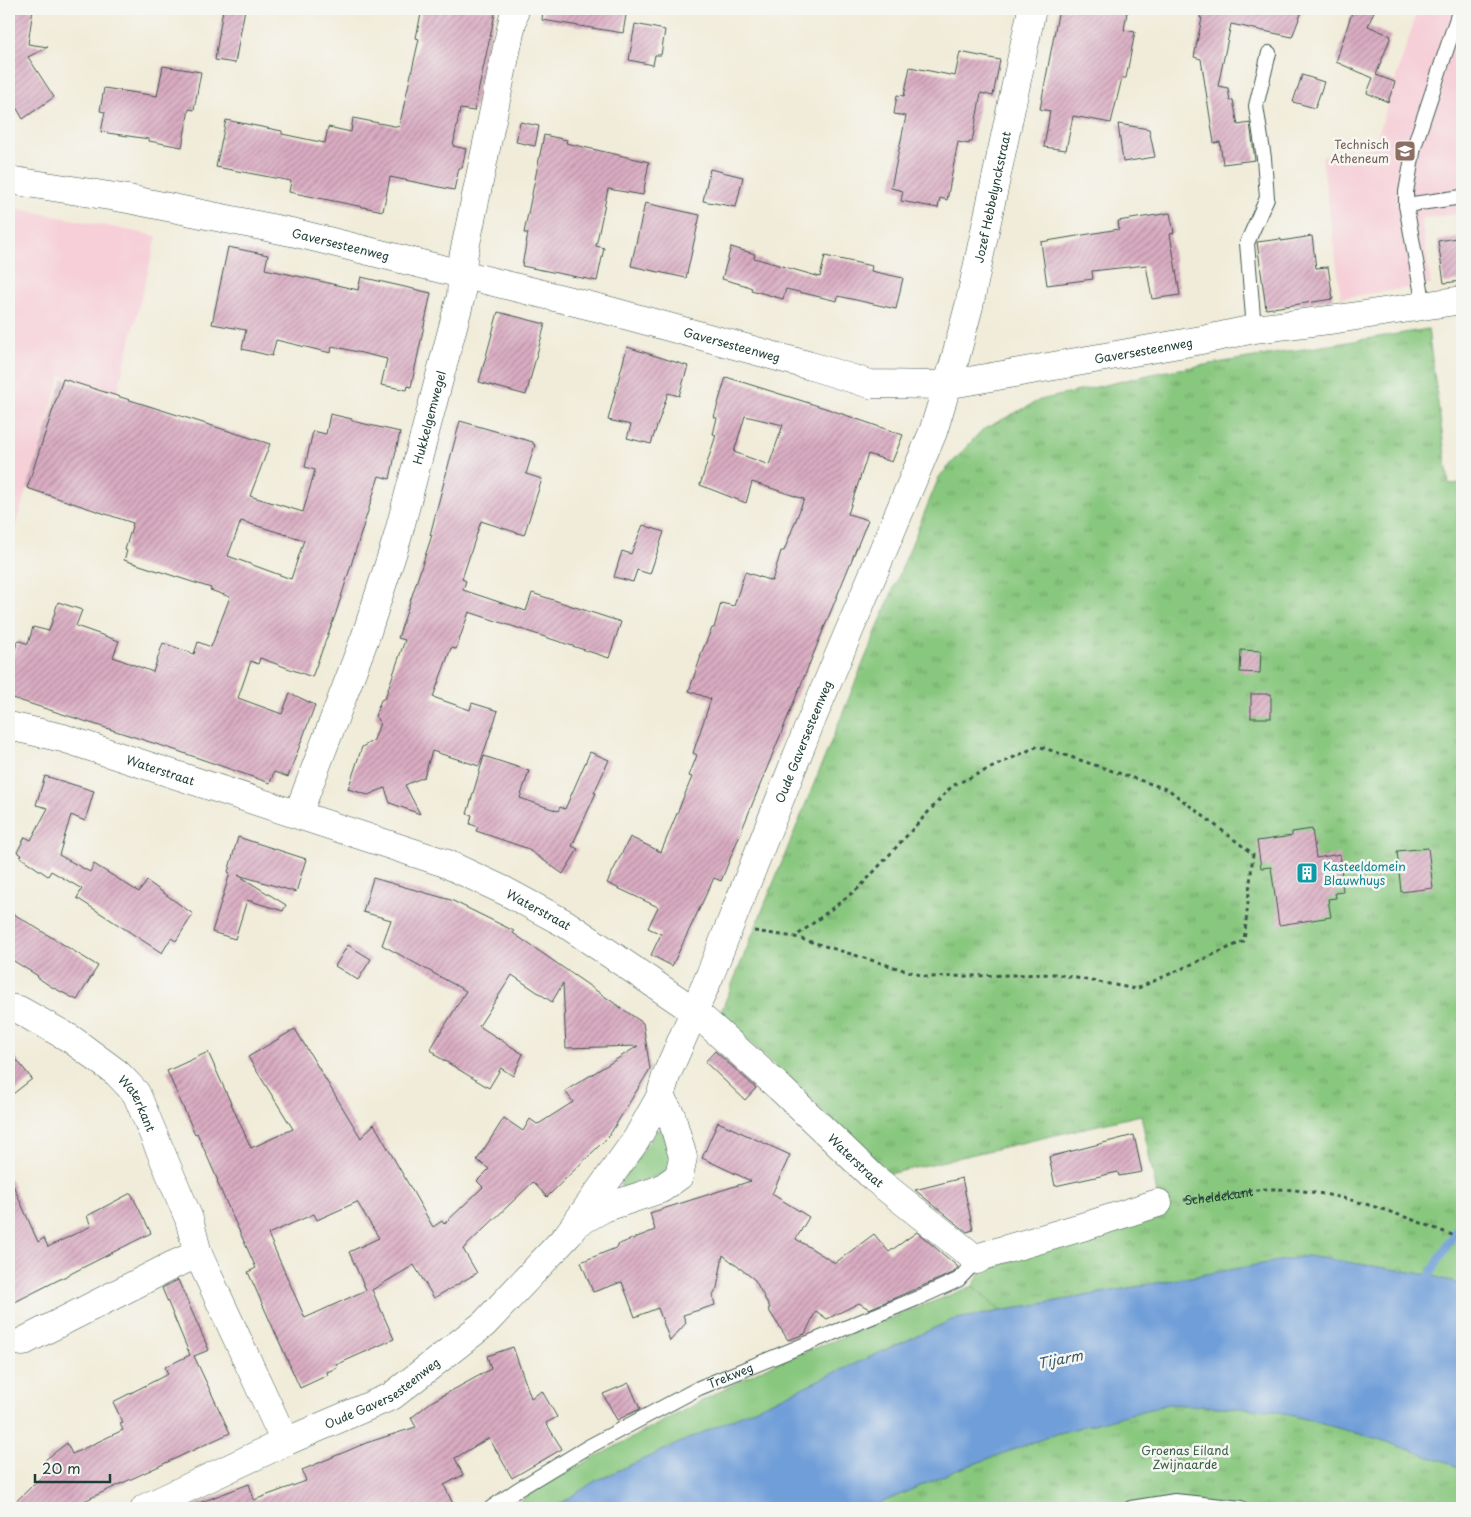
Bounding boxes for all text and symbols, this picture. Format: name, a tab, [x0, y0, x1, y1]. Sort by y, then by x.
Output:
street label: Jozef Hebbelynckstraat	[969, 130, 1015, 264]
place label: Technisch Atheneum	[1330, 135, 1389, 167]
school or university icon: Technisch Atheneum	[1393, 139, 1417, 163]
street label: Gaversesteenweg	[290, 223, 391, 265]
street label: Gaversesteenweg	[682, 323, 783, 366]
street label: Gaversesteenweg	[1093, 333, 1194, 368]
street label: Hukkelgemwegel	[408, 369, 450, 466]
street label: Oude Gaversesteenweg	[770, 677, 836, 806]
street label: Waterstraat	[124, 750, 197, 790]
place label: Kasteeldomein Blauwhuys	[1323, 857, 1406, 889]
building icon: Kasteeldomein Blauwhuys	[1295, 861, 1319, 885]
street label: Waterstraat	[503, 884, 575, 934]
street label: Waterkant	[114, 1071, 160, 1134]
street label: Waterstraat	[824, 1129, 888, 1192]
street label: Scheldekant	[1184, 1182, 1255, 1209]
water label: Tijarm	[1036, 1344, 1085, 1374]
street label: Oude Gaversesteenweg	[322, 1353, 444, 1433]
street label: Trekweg	[705, 1358, 756, 1393]
park label: Groenas Eiland Zwijnaarde	[1141, 1441, 1229, 1473]
scale bar	[35, 1452, 110, 1484]
text: 20 m	[42, 1456, 81, 1479]

